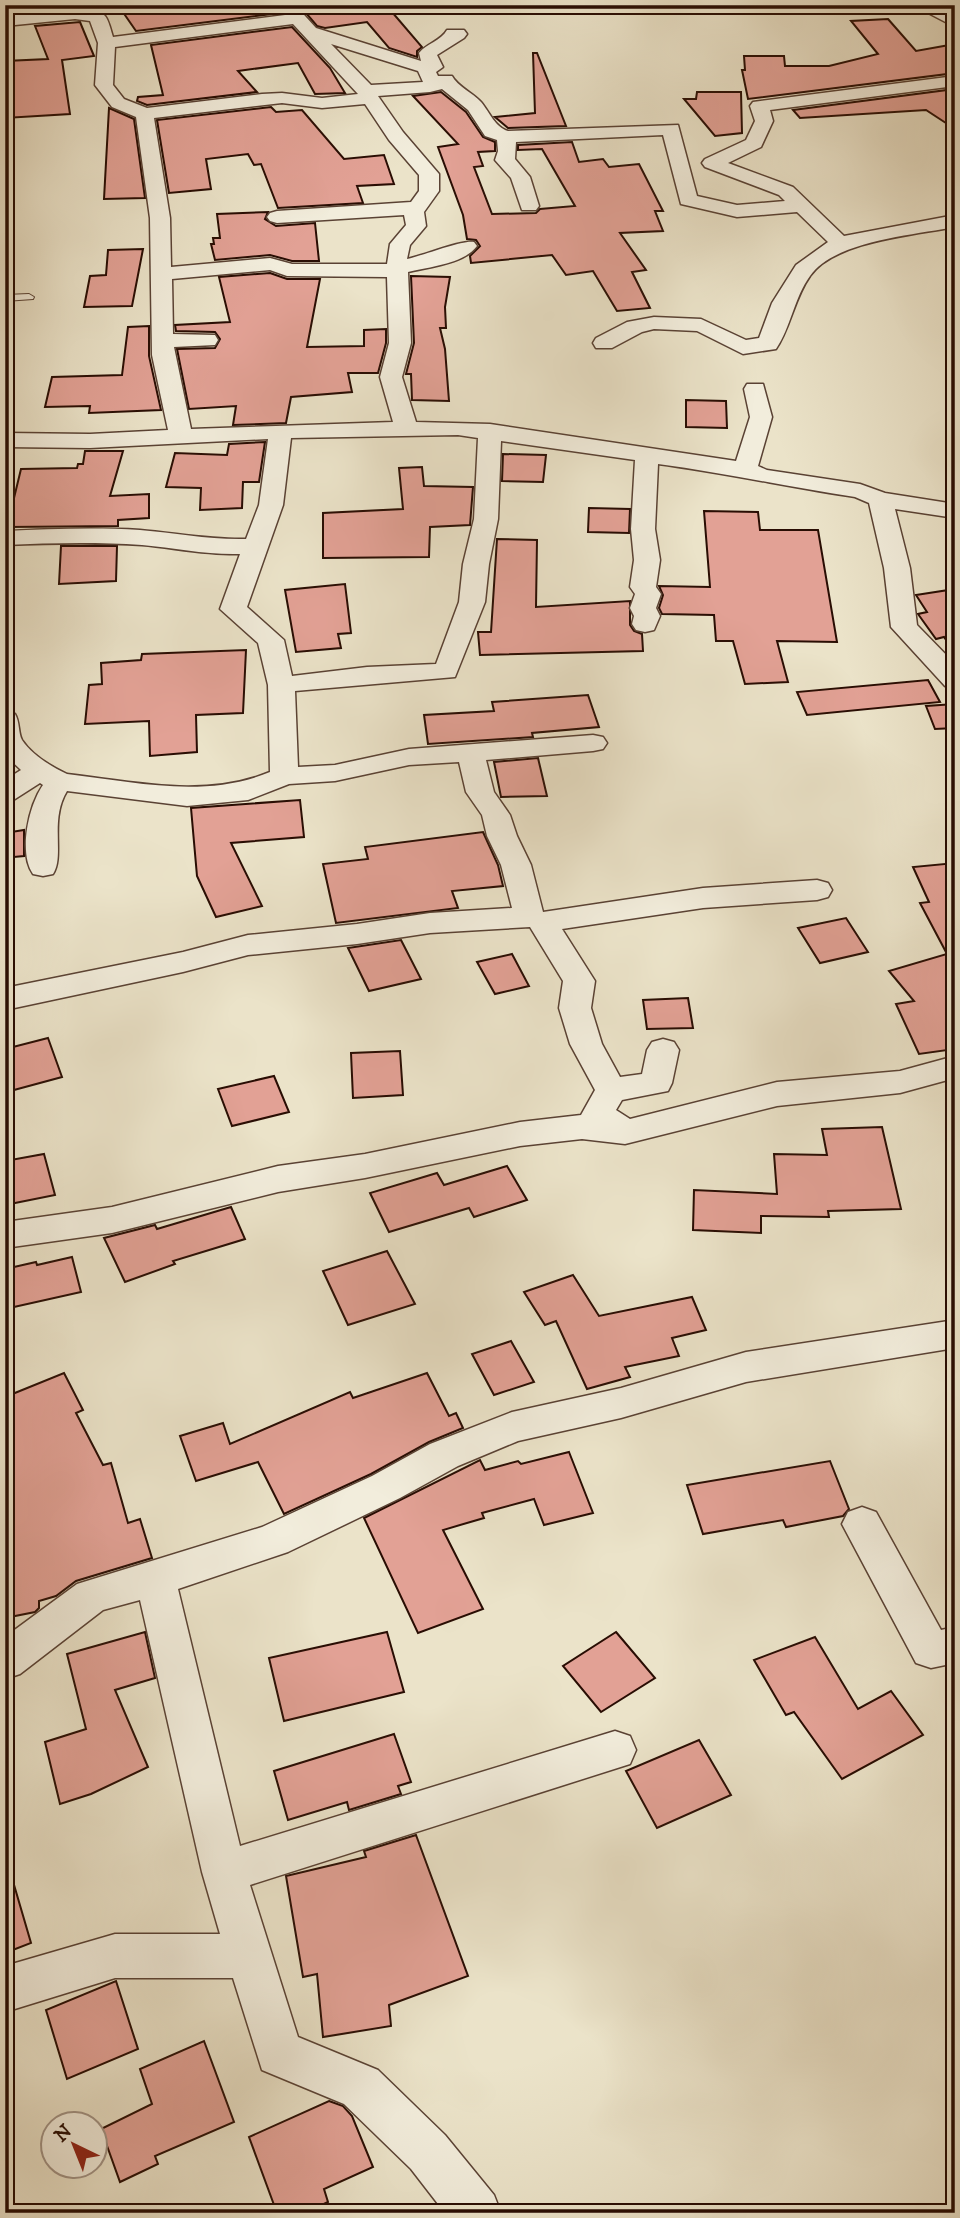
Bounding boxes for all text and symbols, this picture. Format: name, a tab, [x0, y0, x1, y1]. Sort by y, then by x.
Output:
north arrow	[38, 2110, 108, 2180]
text: N	[50, 2120, 77, 2147]

